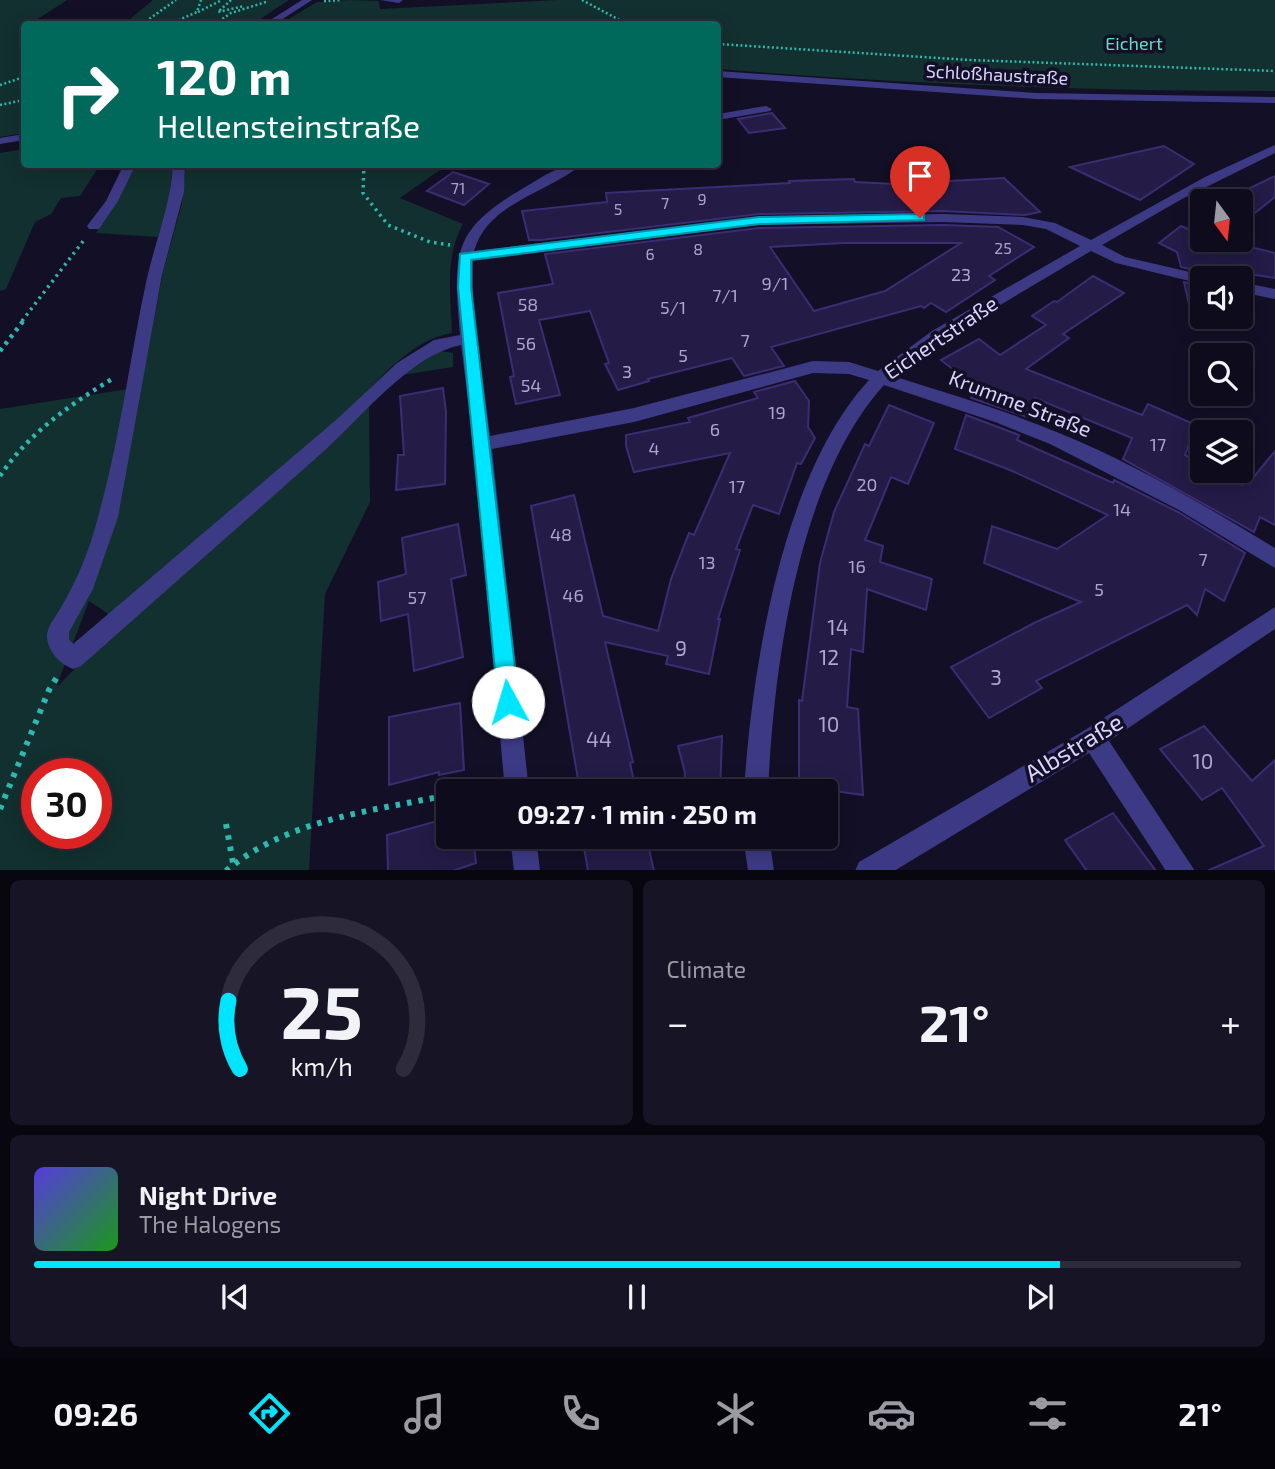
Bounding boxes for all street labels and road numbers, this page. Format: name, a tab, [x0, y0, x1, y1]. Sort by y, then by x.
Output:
street label: Schloßhaustraße	[925, 59, 1069, 89]
street label: Eichertstraße	[879, 290, 1002, 384]
street label: Krumme Straße	[946, 364, 1095, 441]
street label: Albstraße	[1019, 706, 1127, 787]

